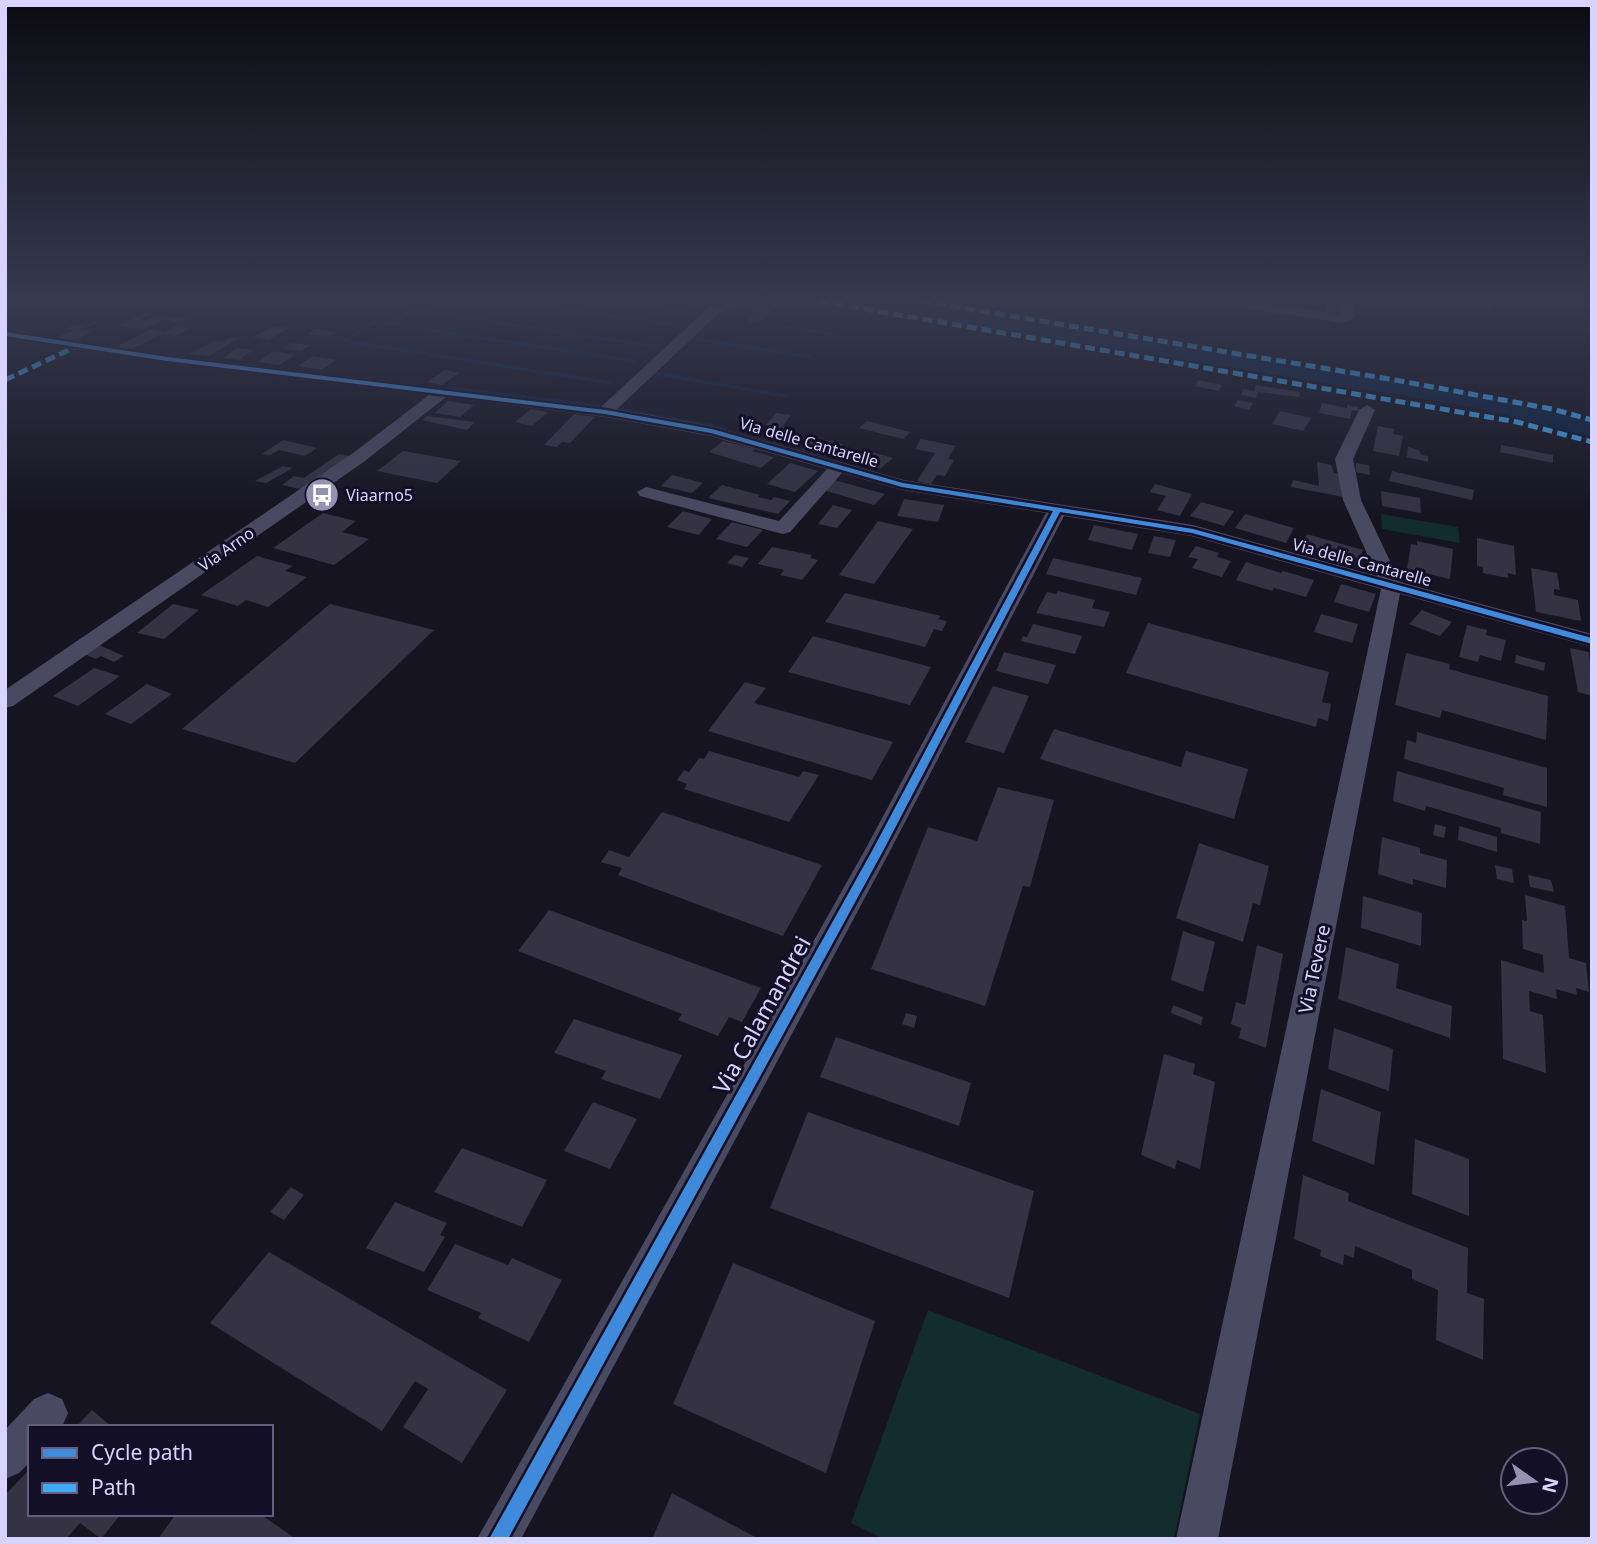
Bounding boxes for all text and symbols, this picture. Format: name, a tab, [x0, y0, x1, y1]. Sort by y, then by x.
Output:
street label: Via delle Cantarelle	[737, 412, 881, 472]
bus stop icon: Viaarno5	[303, 476, 341, 514]
place label: Viaarno5	[346, 484, 413, 506]
street label: Via Arno	[194, 522, 258, 576]
street label: Via delle Cantarelle	[1290, 533, 1434, 591]
street label: Via Tevere	[1292, 922, 1336, 1016]
street label: Via Calamandrei	[705, 930, 818, 1099]
legend	[28, 1425, 273, 1516]
text: Cycle path	[91, 1438, 193, 1466]
north arrow	[1499, 1446, 1569, 1516]
text: Path	[91, 1473, 136, 1501]
text: N	[1536, 1474, 1565, 1496]

